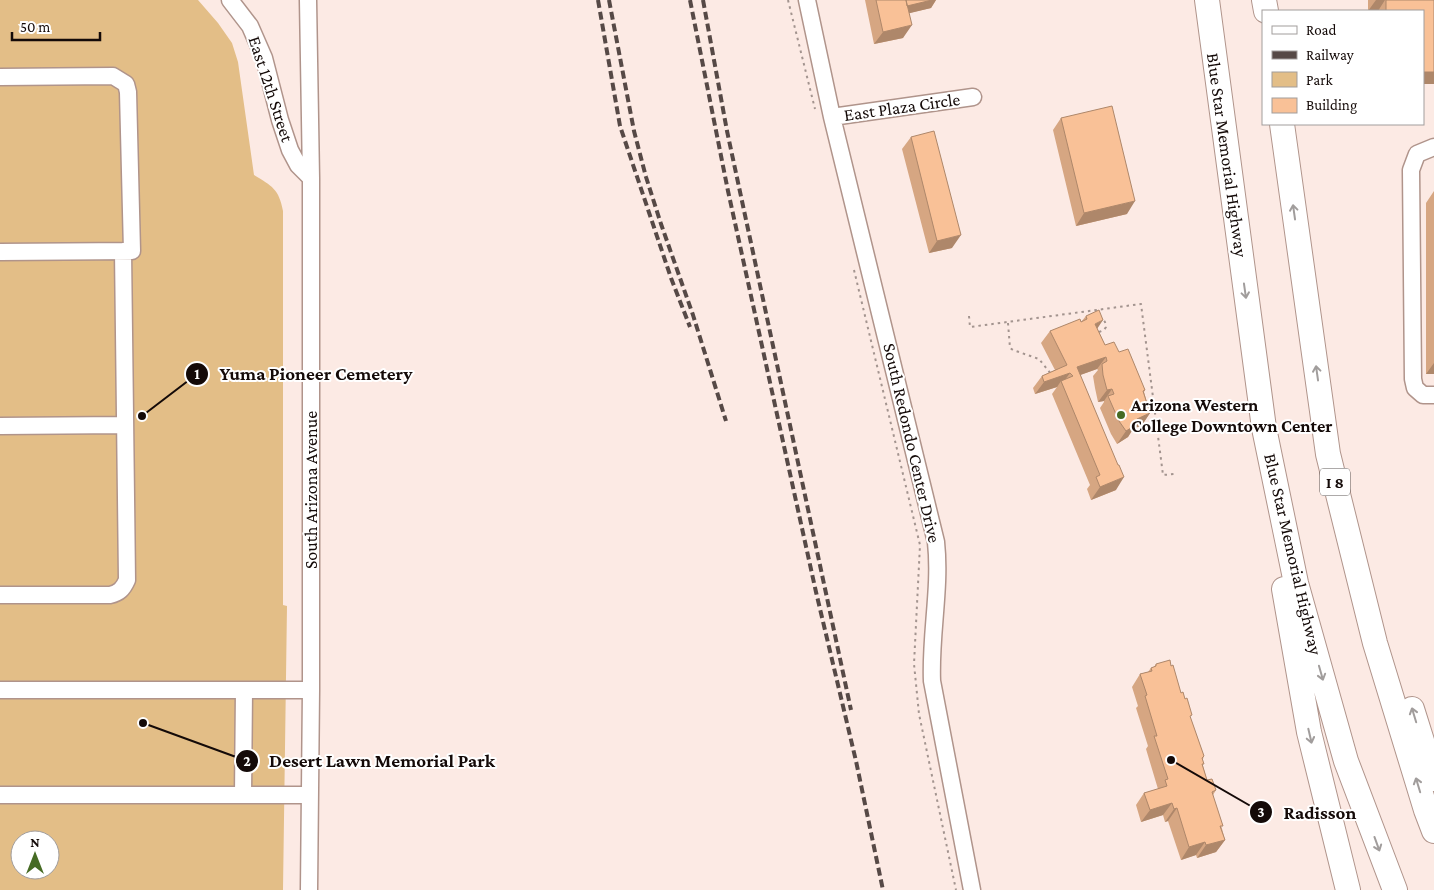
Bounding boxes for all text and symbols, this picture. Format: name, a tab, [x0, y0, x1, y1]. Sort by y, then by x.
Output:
scale bar	[12, 10, 100, 42]
legend	[1262, 10, 1424, 125]
text: 50 m	[20, 19, 50, 35]
text: Road	[1306, 22, 1337, 38]
street label: East 12th Street	[244, 33, 298, 145]
text: Railway	[1306, 47, 1354, 64]
street label: Blue Star Memorial Highway	[1203, 52, 1251, 259]
text: Park	[1306, 72, 1333, 88]
street label: East Plaza Circle	[843, 89, 962, 125]
text: Building	[1306, 97, 1357, 114]
one-way arrow	[1289, 204, 1299, 220]
one-way arrow	[1241, 283, 1251, 299]
street label: South Redondo Center Drive	[879, 341, 945, 545]
callout: Yuma Pioneer Cemetery	[185, 357, 423, 391]
text: Yuma Pioneer Cemetery	[219, 363, 413, 384]
one-way arrow	[1311, 365, 1321, 381]
text: 1	[194, 366, 200, 382]
place label: Arizona Western College Downtown Center	[1130, 395, 1332, 436]
marker: Arizona Western College Downtown Center	[1115, 409, 1127, 421]
street label: South Arizona Avenue	[301, 411, 321, 569]
street label: Blue Star Memorial Highway	[1260, 451, 1326, 657]
road number: I 8	[1320, 468, 1350, 496]
one-way arrow	[1317, 665, 1327, 681]
one-way arrow	[1409, 708, 1419, 724]
one-way arrow	[1306, 728, 1315, 744]
callout: Desert Lawn Memorial Park	[234, 744, 505, 778]
text: Desert Lawn Memorial Park	[269, 750, 496, 771]
text: 2	[243, 753, 251, 769]
one-way arrow	[1413, 778, 1423, 794]
callout: Radisson	[1248, 795, 1366, 829]
text: Radisson	[1284, 802, 1356, 823]
text: 3	[1257, 804, 1265, 820]
north arrow	[10, 830, 60, 880]
text: N	[30, 834, 40, 850]
one-way arrow	[1373, 836, 1382, 851]

